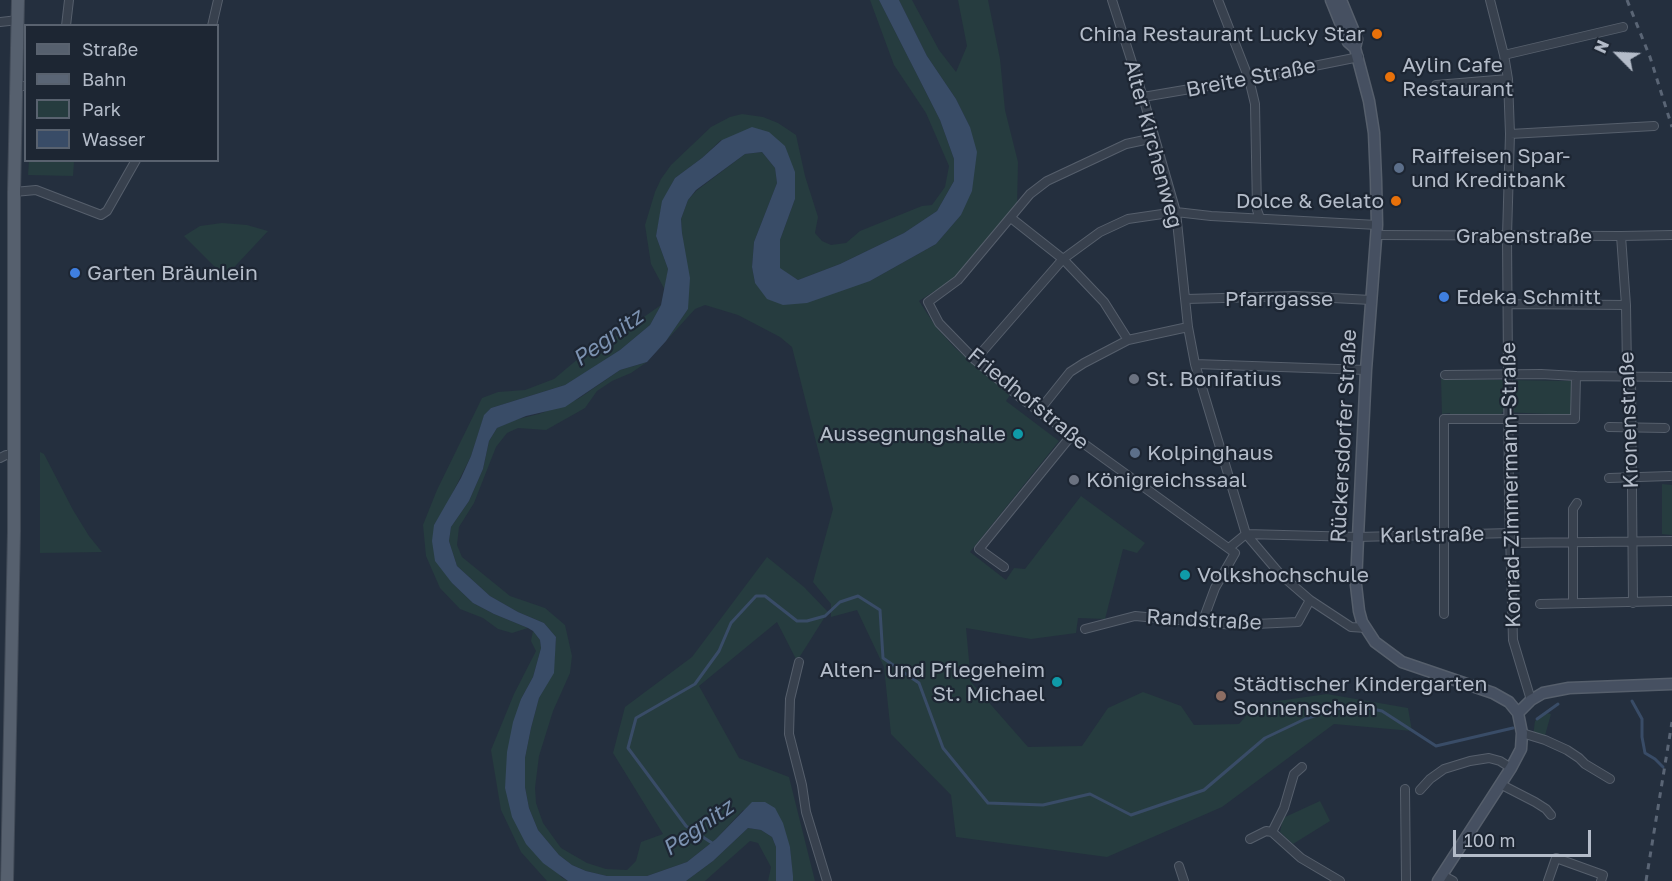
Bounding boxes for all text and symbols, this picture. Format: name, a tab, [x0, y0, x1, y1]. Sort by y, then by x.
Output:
place label: China Restaurant Lucky Star	[1079, 21, 1365, 47]
legend	[24, 24, 219, 162]
north arrow	[1588, 24, 1648, 84]
marker: China Restaurant Lucky Star	[1370, 27, 1384, 41]
text: N	[1590, 37, 1613, 56]
text: Straße	[82, 38, 138, 60]
place label: Aylin Cafe Restaurant	[1402, 52, 1513, 102]
street label: Breite Straße	[1184, 53, 1318, 103]
street label: Alter Kirchenweg	[1118, 57, 1188, 231]
text: Bahn	[82, 68, 126, 90]
marker: Aylin Cafe Restaurant	[1383, 70, 1397, 84]
text: Park	[82, 98, 121, 120]
text: Wasser	[82, 128, 145, 150]
place label: Raiffeisen Spar- und Kreditbank	[1411, 143, 1570, 193]
marker: Raiffeisen Spar- und Kreditbank	[1392, 161, 1406, 175]
place label: Dolce & Gelato	[1236, 188, 1384, 214]
marker: Dolce & Gelato	[1389, 194, 1403, 208]
street label: Grabenstraße	[1456, 223, 1592, 249]
place label: Garten Bräunlein	[87, 260, 258, 286]
marker: Garten Bräunlein	[68, 266, 82, 280]
place label: Edeka Schmitt	[1456, 284, 1601, 310]
street label: Pfarrgasse	[1225, 286, 1333, 312]
marker: Edeka Schmitt	[1437, 290, 1451, 304]
water label: Pegnitz	[568, 304, 648, 372]
street label: Rückersdorfer Straße	[1326, 329, 1362, 543]
street label: Konrad-Zimmermann-Straße	[1496, 342, 1526, 628]
street label: Friedhofstraße	[963, 343, 1093, 455]
street label: Kronenstraße	[1614, 351, 1644, 489]
place label: St. Bonifatius	[1146, 366, 1282, 392]
marker: St. Bonifatius	[1127, 372, 1141, 386]
place label: Aussegnungshalle	[820, 421, 1006, 447]
marker: Aussegnungshalle	[1011, 427, 1025, 441]
place label: Kolpinghaus	[1147, 440, 1273, 466]
marker: Kolpinghaus	[1128, 446, 1142, 460]
place label: Königreichssaal	[1086, 467, 1247, 493]
marker: Königreichssaal	[1067, 473, 1081, 487]
street label: Karlstraße	[1379, 521, 1485, 549]
place label: Volkshochschule	[1197, 562, 1369, 588]
marker: Volkshochschule	[1178, 568, 1192, 582]
street label: Randstraße	[1146, 604, 1262, 636]
place label: Alten- und Pflegeheim St. Michael	[820, 657, 1045, 707]
place label: Städtischer Kindergarten Sonnenschein	[1233, 671, 1487, 721]
marker: Alten- und Pflegeheim St. Michael	[1050, 675, 1064, 689]
marker: Städtischer Kindergarten Sonnenschein	[1214, 689, 1228, 703]
water label: Pegnitz	[658, 794, 738, 862]
scale bar	[1456, 818, 1594, 856]
text: 100 m	[1464, 829, 1515, 851]

